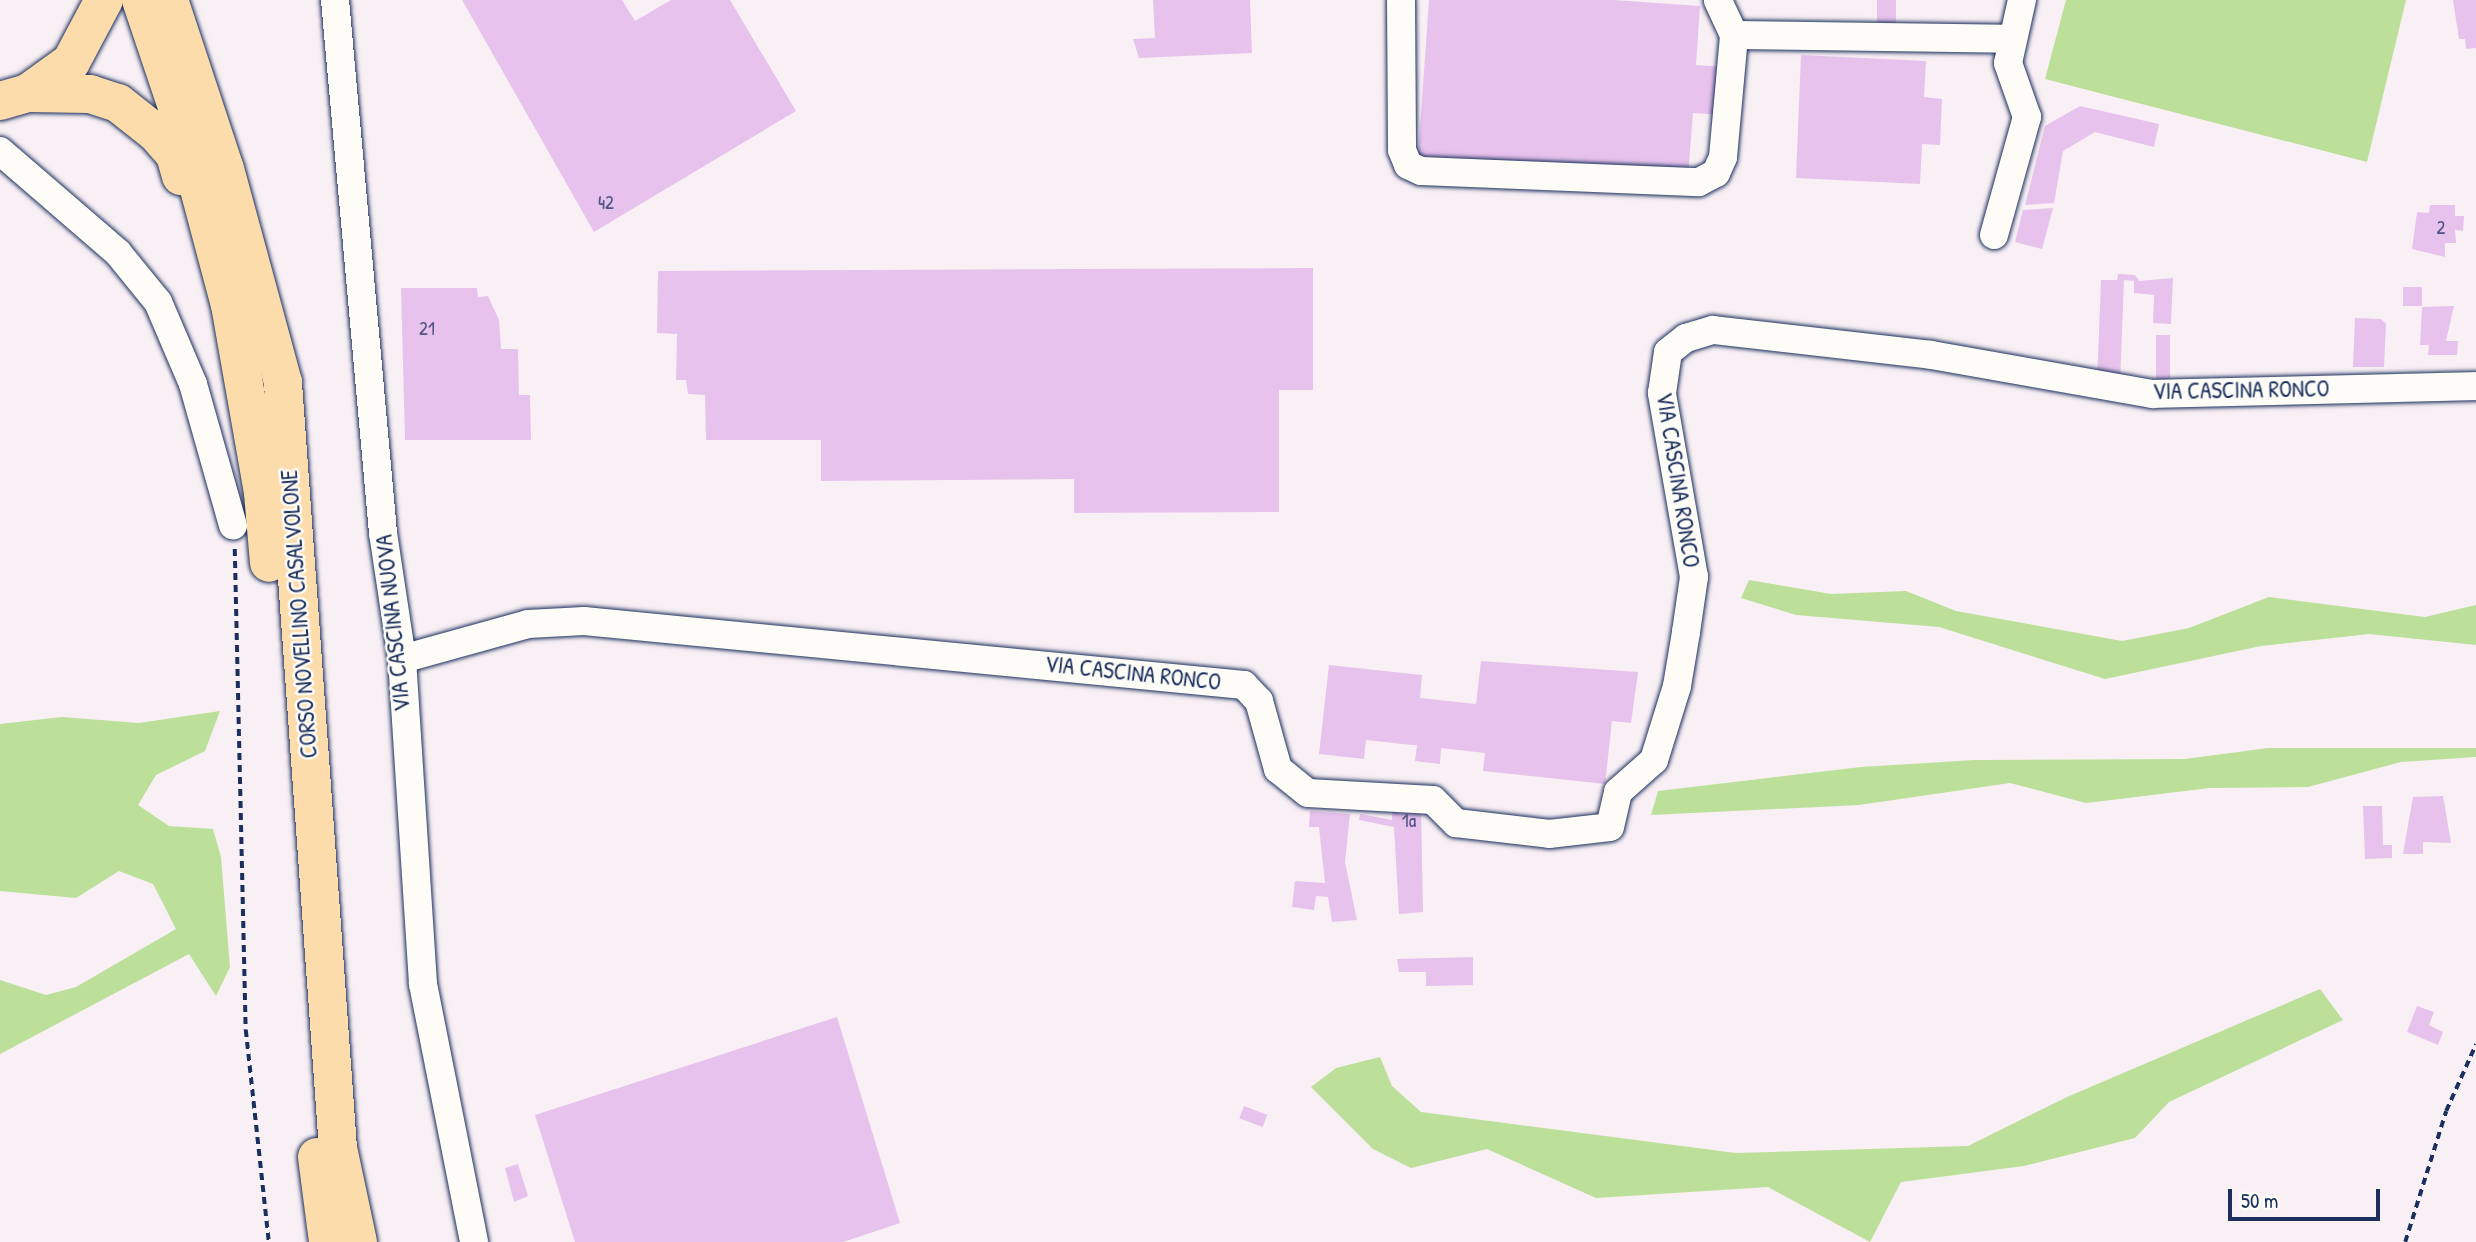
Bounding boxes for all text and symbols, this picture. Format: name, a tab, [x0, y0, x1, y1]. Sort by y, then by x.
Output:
house number: 42	[598, 192, 614, 214]
house number: 2	[2437, 217, 2445, 239]
house number: 21	[419, 318, 435, 340]
street label: VIA CASCINA RONCO	[2152, 375, 2330, 405]
street label: VIA CASCINA RONCO	[1651, 391, 1705, 569]
street label: CORSO NOVELLINO CASALVOLONE	[275, 469, 323, 759]
street label: VIA CASCINA NUOVA	[370, 533, 416, 713]
street label: VIA CASCINA RONCO	[1044, 650, 1222, 696]
house number: 1a	[1402, 810, 1416, 832]
scale bar	[2231, 1176, 2383, 1220]
text: 50 m	[2241, 1186, 2278, 1215]

